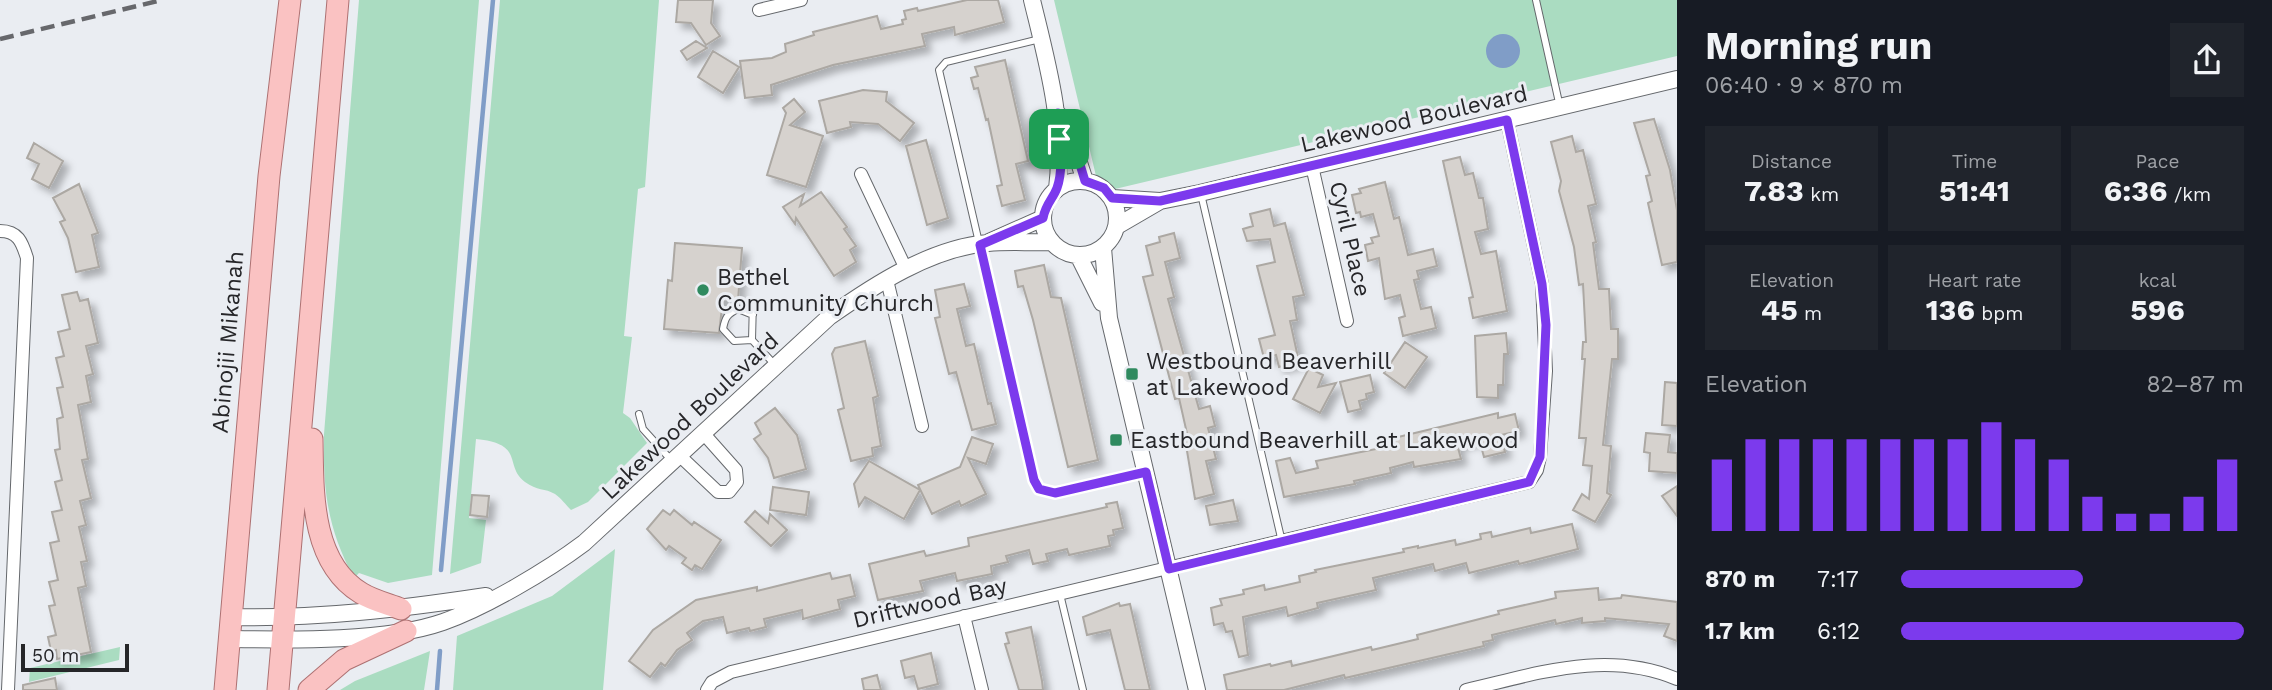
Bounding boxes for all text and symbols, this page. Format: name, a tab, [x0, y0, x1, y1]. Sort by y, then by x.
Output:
button: share	[2170, 23, 2244, 97]
text: Morning run	[1705, 24, 1932, 68]
text: 06:40 · 9 × 870 m	[1705, 72, 1903, 99]
street label: Lakewood Boulevard	[1298, 80, 1530, 158]
pin	[1029, 109, 1089, 169]
icon: arrive	[1040, 120, 1078, 158]
text: Distance	[1751, 150, 1832, 173]
text: Time	[1952, 150, 1997, 173]
text: Pace	[2136, 150, 2179, 173]
text: 7.83	[1744, 173, 1804, 208]
text: 51:41	[1939, 173, 2010, 208]
text: 6:36	[2104, 173, 2168, 208]
street label: Cyril Place	[1324, 179, 1376, 299]
text: km	[1804, 183, 1839, 206]
text: /km	[2168, 183, 2211, 206]
street label: Abinojii Mikanah	[207, 250, 249, 434]
place label: Bethel Community Church	[717, 264, 934, 317]
text: Elevation	[1749, 269, 1834, 292]
text: Heart rate	[1928, 269, 2021, 292]
text: kcal	[2139, 269, 2176, 292]
marker: Bethel Community Church	[695, 282, 711, 298]
text: 45	[1761, 292, 1798, 327]
text: 136	[1926, 292, 1975, 327]
text: 596	[2130, 292, 2185, 327]
text: m	[1798, 302, 1822, 325]
text: bpm	[1975, 302, 2023, 325]
street label: Lakewood Boulevard	[596, 327, 784, 505]
place label: Westbound Beaverhill at Lakewood	[1146, 348, 1391, 401]
marker: Westbound Beaverhill at Lakewood	[1124, 366, 1140, 382]
text: Elevation	[1705, 371, 1808, 398]
text: 82–87 m	[2146, 371, 2244, 398]
place label: Eastbound Beaverhill at Lakewood	[1130, 427, 1519, 454]
marker: Eastbound Beaverhill at Lakewood	[1108, 432, 1124, 448]
text: 870 m	[1705, 566, 1775, 593]
text: 7:17	[1817, 566, 1859, 593]
street label: Driftwood Bay	[850, 572, 1010, 634]
text: 1.7 km	[1705, 618, 1775, 645]
text: 6:12	[1817, 618, 1860, 645]
scale bar	[21, 641, 130, 673]
text: 50 m	[32, 644, 79, 667]

